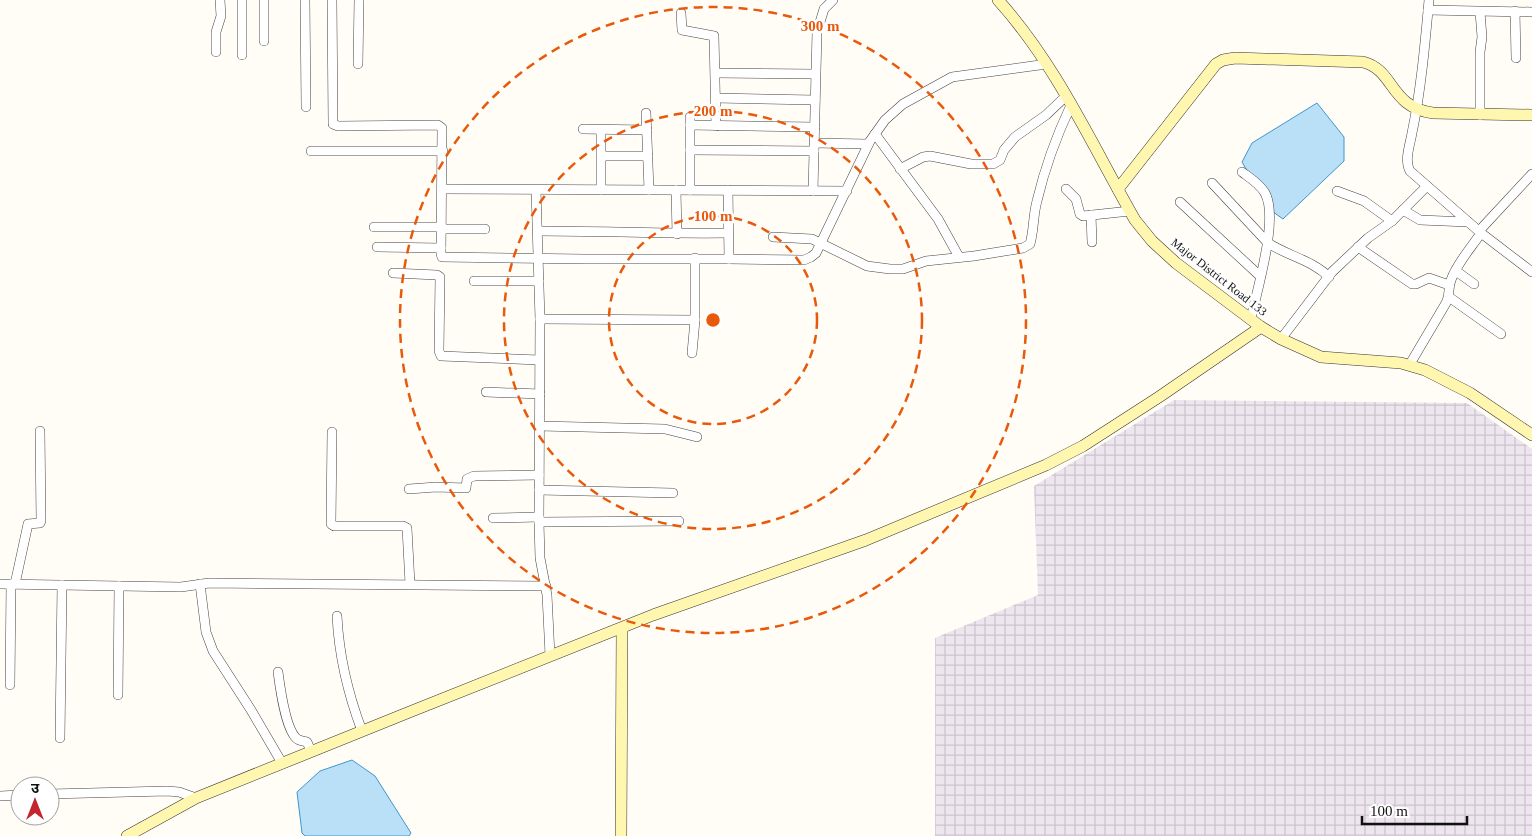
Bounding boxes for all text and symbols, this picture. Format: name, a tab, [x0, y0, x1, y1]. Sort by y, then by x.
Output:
text: 300 m	[801, 18, 840, 34]
text: 200 m	[694, 103, 733, 119]
text: 100 m	[694, 208, 733, 224]
street label: Major District Road 133	[1168, 235, 1270, 319]
centre of rings	[704, 311, 722, 329]
north arrow	[10, 776, 60, 826]
text: उ	[31, 781, 40, 796]
scale bar	[1362, 794, 1467, 826]
text: 100 m	[1370, 803, 1408, 819]

